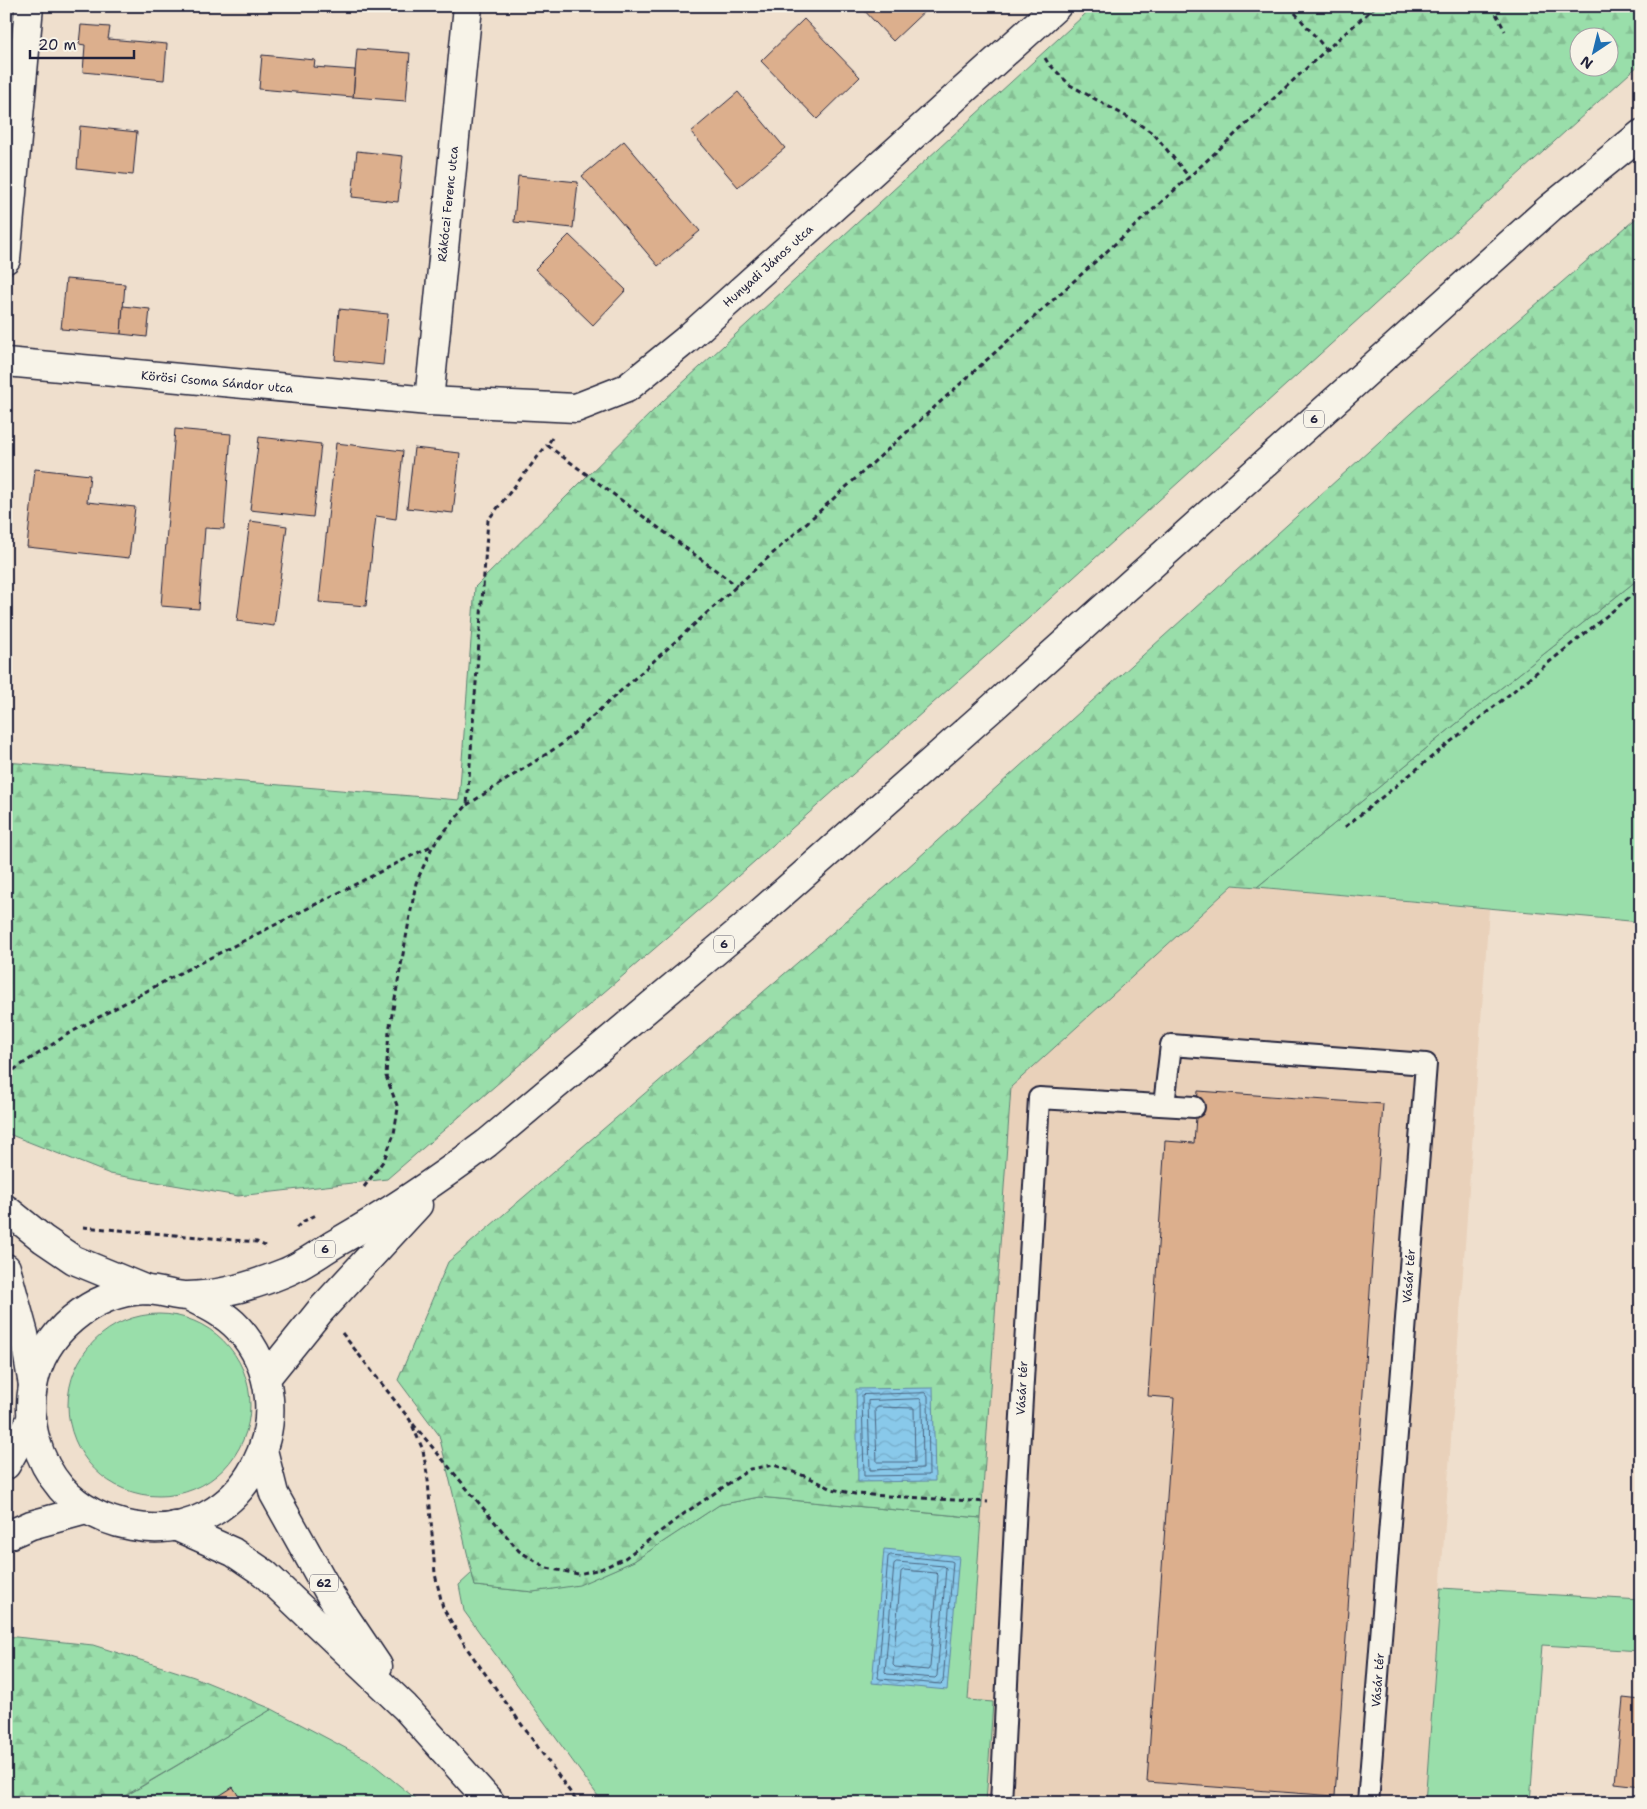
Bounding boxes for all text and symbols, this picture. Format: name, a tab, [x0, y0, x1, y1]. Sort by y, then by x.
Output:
scale bar	[30, 28, 134, 60]
north arrow	[1570, 28, 1620, 78]
text: 20 m	[38, 35, 77, 55]
text: N	[1577, 52, 1596, 73]
street label: Rákóczi Ferenc utca	[434, 145, 462, 263]
street label: Hunyadi János utca	[720, 221, 817, 311]
street label: Körösi Csoma Sándor utca	[140, 367, 294, 397]
road number: 6	[1304, 410, 1324, 428]
road number: 6	[714, 936, 734, 952]
road number: 6	[315, 1240, 335, 1258]
street label: Vásár tér	[1399, 1248, 1419, 1304]
street label: Vásár tér	[1013, 1360, 1031, 1416]
road number: 62	[310, 1575, 338, 1592]
street label: Vásár tér	[1368, 1652, 1388, 1708]

